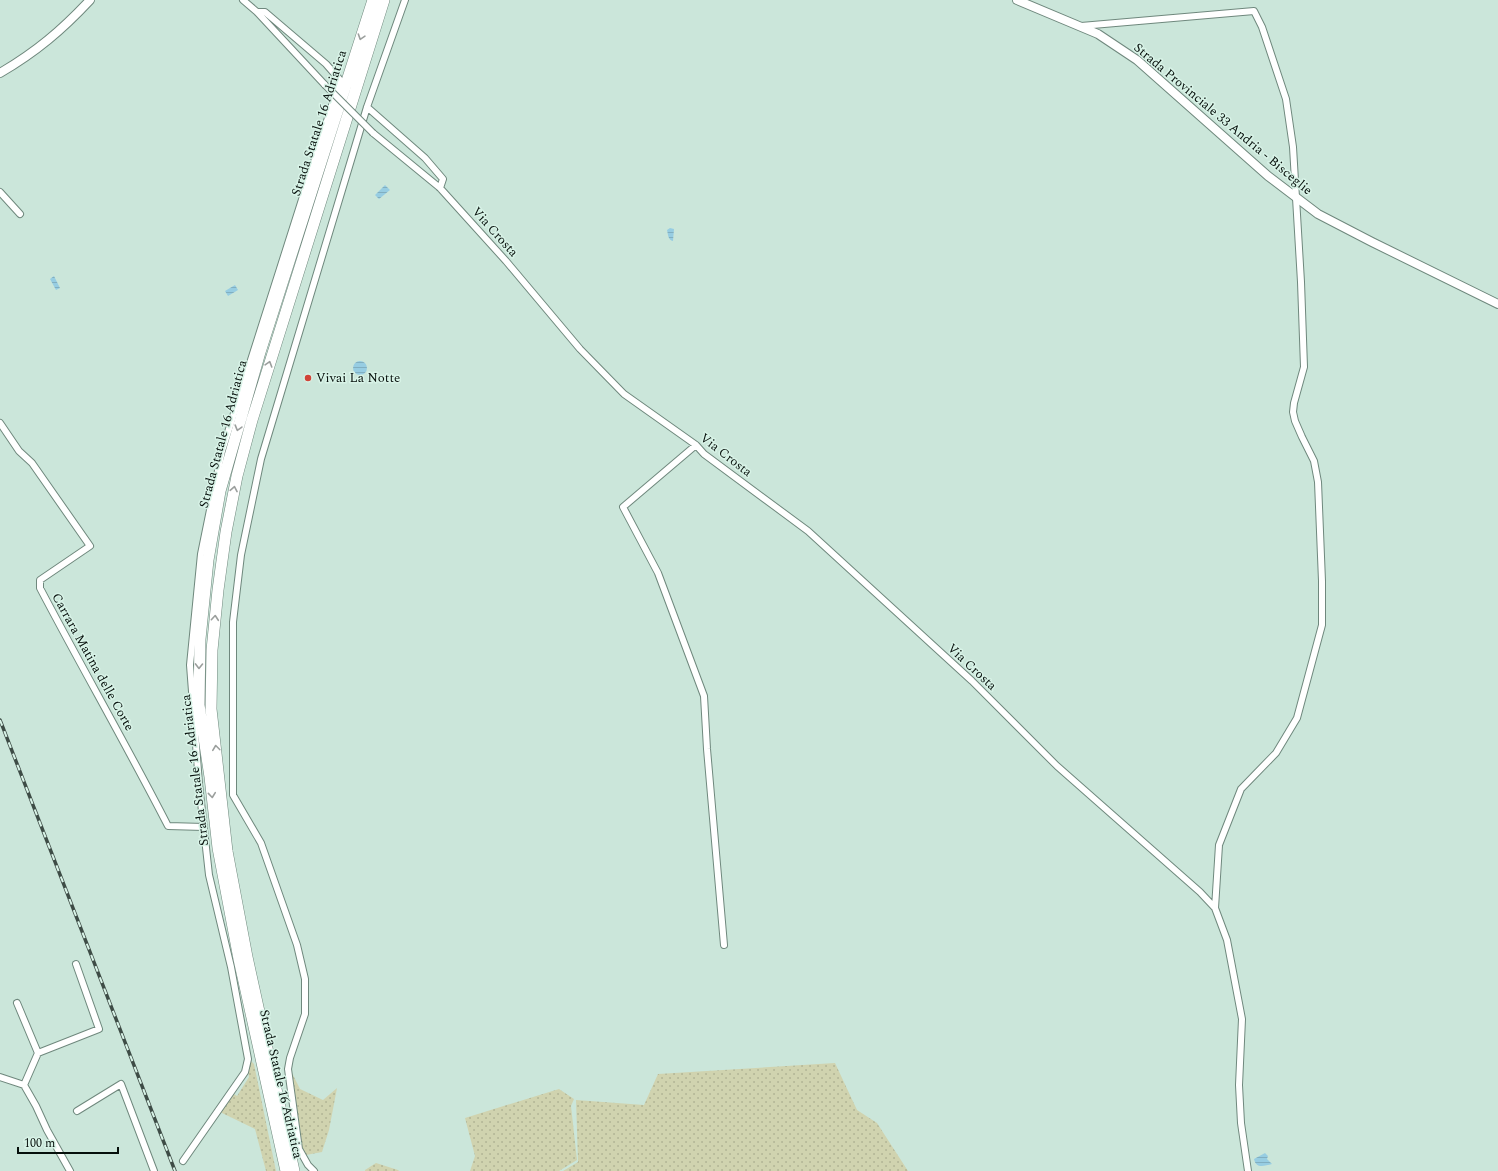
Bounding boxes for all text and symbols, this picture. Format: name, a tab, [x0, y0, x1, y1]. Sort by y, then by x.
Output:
one-way arrow	[357, 33, 366, 40]
street label: Strada Provinciale 33 Andria - Bisceglie	[1129, 38, 1317, 200]
street label: Strada Statale 16 Adriatica	[286, 47, 352, 199]
street label: Via Crosta	[467, 203, 523, 262]
street label: Strada Statale 16 Adriatica	[194, 357, 253, 510]
one-way arrow	[264, 361, 273, 368]
place label: Vivai La Notte	[316, 368, 400, 388]
marker: Vivai La Notte	[303, 373, 313, 383]
one-way arrow	[234, 424, 243, 431]
street label: Via Crosta	[696, 428, 757, 482]
one-way arrow	[229, 486, 238, 493]
street label: Carrara Matina delle Corte	[47, 589, 139, 735]
one-way arrow	[211, 615, 220, 621]
street label: Via Crosta	[943, 639, 1002, 696]
one-way arrow	[195, 663, 203, 669]
street label: Strada Statale 16 Adriatica	[176, 693, 214, 847]
one-way arrow	[212, 744, 221, 751]
one-way arrow	[207, 792, 216, 798]
street label: Strada Statale 16 Adriatica	[254, 1008, 308, 1161]
scale bar	[18, 1129, 118, 1155]
text: 100 m	[24, 1134, 55, 1153]

